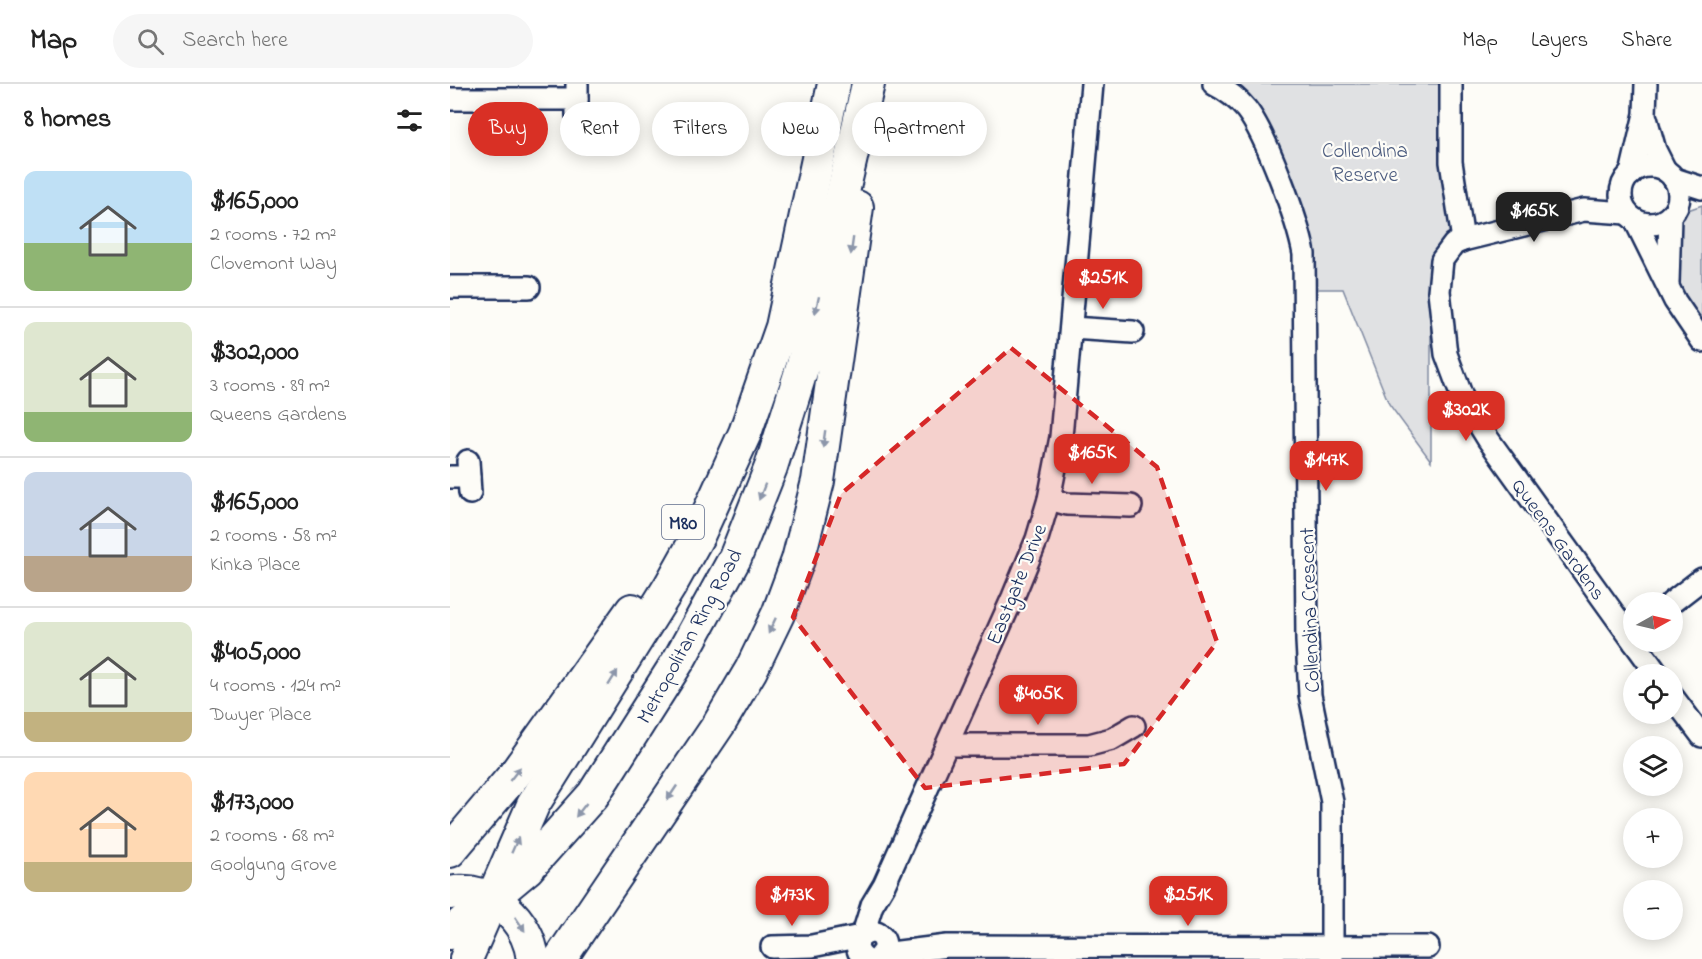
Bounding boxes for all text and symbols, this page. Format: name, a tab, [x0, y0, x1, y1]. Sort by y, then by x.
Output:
search box	[113, 14, 533, 68]
text: Map	[30, 21, 77, 62]
icon: search	[134, 25, 167, 58]
text: Search here	[182, 25, 288, 57]
text: Map	[1462, 26, 1498, 56]
text: Layers	[1531, 26, 1588, 56]
text: Share	[1621, 26, 1672, 56]
text: 8 homes	[24, 101, 111, 139]
chip: Buy	[468, 102, 548, 156]
chip: Rent	[560, 102, 640, 156]
chip: Filters	[652, 102, 749, 156]
chip: New	[761, 102, 840, 156]
chip: Apartment	[852, 102, 987, 156]
icon: filters	[393, 104, 426, 137]
park label: Collendina Reserve	[1322, 137, 1408, 191]
text: $165,000	[210, 183, 298, 221]
pin: $165K	[1492, 192, 1576, 243]
icon: home	[72, 195, 144, 267]
text: $165K	[1510, 197, 1558, 226]
text: 2 rooms · 72 m²	[210, 221, 337, 250]
one-way arrow	[848, 237, 857, 256]
text: Clovemont Way	[210, 250, 337, 279]
pin: $251K	[1061, 259, 1145, 310]
text: $251K	[1078, 264, 1128, 293]
one-way arrow	[812, 296, 821, 315]
text: $302,000	[210, 334, 299, 372]
icon: home	[72, 346, 144, 418]
text: 3 rooms · 89 m²	[210, 372, 330, 401]
pin: $302K	[1424, 391, 1508, 442]
text: $302K	[1442, 396, 1490, 425]
text: Queens Gardens	[210, 401, 347, 430]
one-way arrow	[820, 430, 829, 449]
pin: $165K	[1050, 434, 1134, 485]
text: $165K	[1068, 439, 1116, 468]
pin: $147K	[1284, 441, 1368, 492]
text: $147K	[1304, 446, 1348, 475]
street label: Queens Gardens	[1503, 473, 1612, 607]
one-way arrow	[757, 483, 767, 501]
text: $165,000	[210, 484, 298, 522]
icon: home	[72, 496, 144, 568]
road number: M80	[662, 505, 704, 539]
street label: Eastgate Drive	[980, 519, 1058, 651]
text: 2 rooms · 58 m²	[210, 522, 337, 551]
street label: Collendina Crescent	[1293, 527, 1329, 693]
street label: Metropolitan Ring Road	[630, 544, 753, 731]
text: Kinka Place	[210, 551, 300, 580]
north arrow	[1623, 592, 1683, 652]
map controls	[1623, 592, 1683, 940]
one-way arrow	[768, 618, 777, 635]
text: $405,000	[210, 634, 301, 672]
icon: home	[72, 646, 144, 718]
button: locate	[1623, 664, 1683, 724]
one-way arrow	[608, 670, 619, 686]
text: 4 rooms · 124 m²	[210, 672, 341, 701]
pin: $405K	[996, 675, 1080, 726]
text: $405K	[1013, 680, 1063, 709]
text: Dwyer Place	[210, 701, 311, 730]
button: layers	[1623, 736, 1683, 796]
one-way arrow	[508, 767, 520, 782]
text: $173,000	[210, 784, 294, 822]
one-way arrow	[666, 785, 678, 801]
icon: home	[72, 796, 144, 868]
one-way arrow	[576, 802, 588, 817]
button: +	[1623, 808, 1683, 868]
text: 2 rooms · 68 m²	[210, 822, 335, 851]
one-way arrow	[510, 837, 519, 854]
text: Goolgung Grove	[210, 851, 337, 880]
pin: $173K	[750, 876, 834, 927]
pin: $251K	[1146, 876, 1230, 927]
button: −	[1623, 880, 1683, 940]
text: $173K	[770, 881, 814, 910]
text: $251K	[1163, 881, 1213, 910]
one-way arrow	[514, 916, 525, 933]

